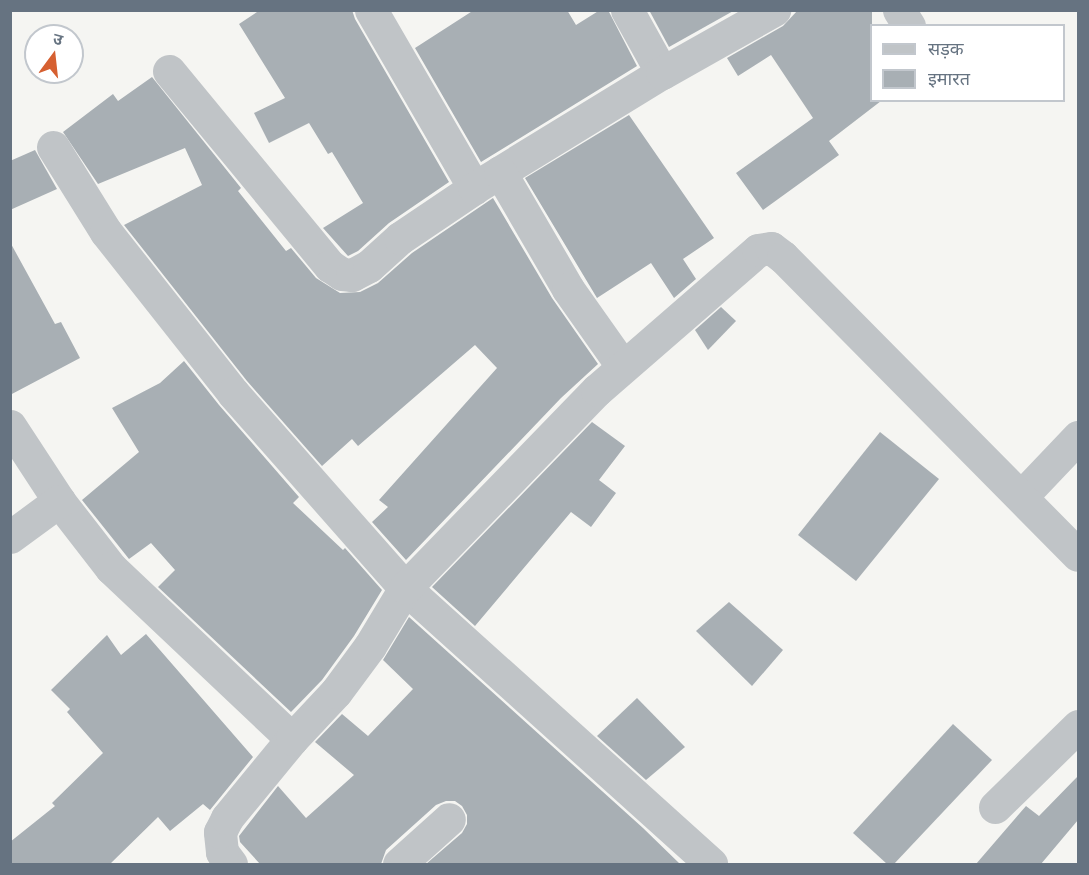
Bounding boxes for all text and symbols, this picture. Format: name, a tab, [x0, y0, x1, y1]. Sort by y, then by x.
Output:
north arrow	[24, 24, 84, 84]
legend	[870, 24, 1065, 102]
text: उ	[51, 28, 65, 48]
text: सड़क	[928, 37, 964, 59]
text: इमारत	[928, 67, 970, 89]

